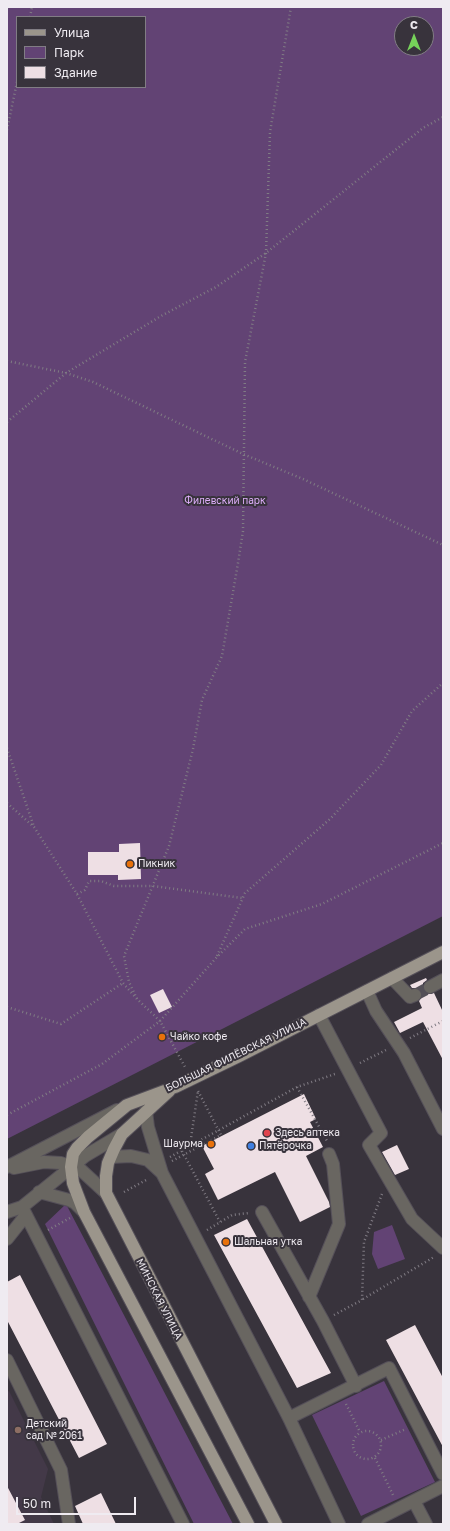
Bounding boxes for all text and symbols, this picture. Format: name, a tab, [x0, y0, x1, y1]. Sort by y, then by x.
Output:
legend	[16, 16, 146, 88]
north arrow	[394, 16, 434, 56]
text: С	[410, 18, 418, 31]
text: Улица	[54, 25, 90, 40]
text: Парк	[54, 45, 84, 60]
text: Здание	[54, 65, 97, 80]
park label: Филевский парк	[184, 495, 266, 507]
place label: Пикник	[138, 858, 175, 870]
marker: Пикник	[125, 859, 135, 869]
street label: БОЛЬШАЯ ФИЛЁВСКАЯ УЛИЦА	[164, 1016, 308, 1094]
place label: Чайко кофе	[170, 1031, 227, 1043]
marker: Чайко кофе	[157, 1032, 167, 1042]
place label: Здесь аптека	[275, 1127, 340, 1139]
marker: Здесь аптека	[262, 1128, 272, 1138]
place label: Шаурма	[163, 1138, 203, 1150]
marker: Шаурма	[206, 1139, 216, 1149]
place label: Пятёрочка	[259, 1140, 312, 1152]
marker: Пятёрочка	[246, 1141, 256, 1151]
place label: Шальная утка	[234, 1236, 302, 1248]
marker: Шальная утка	[221, 1237, 231, 1247]
street label: МИНСКАЯ УЛИЦА	[133, 1256, 185, 1342]
place label: Детский сад № 2061	[26, 1418, 82, 1442]
marker: Детский сад № 2061	[13, 1425, 23, 1435]
scale bar	[18, 1489, 138, 1515]
text: 50 m	[23, 1496, 51, 1511]

